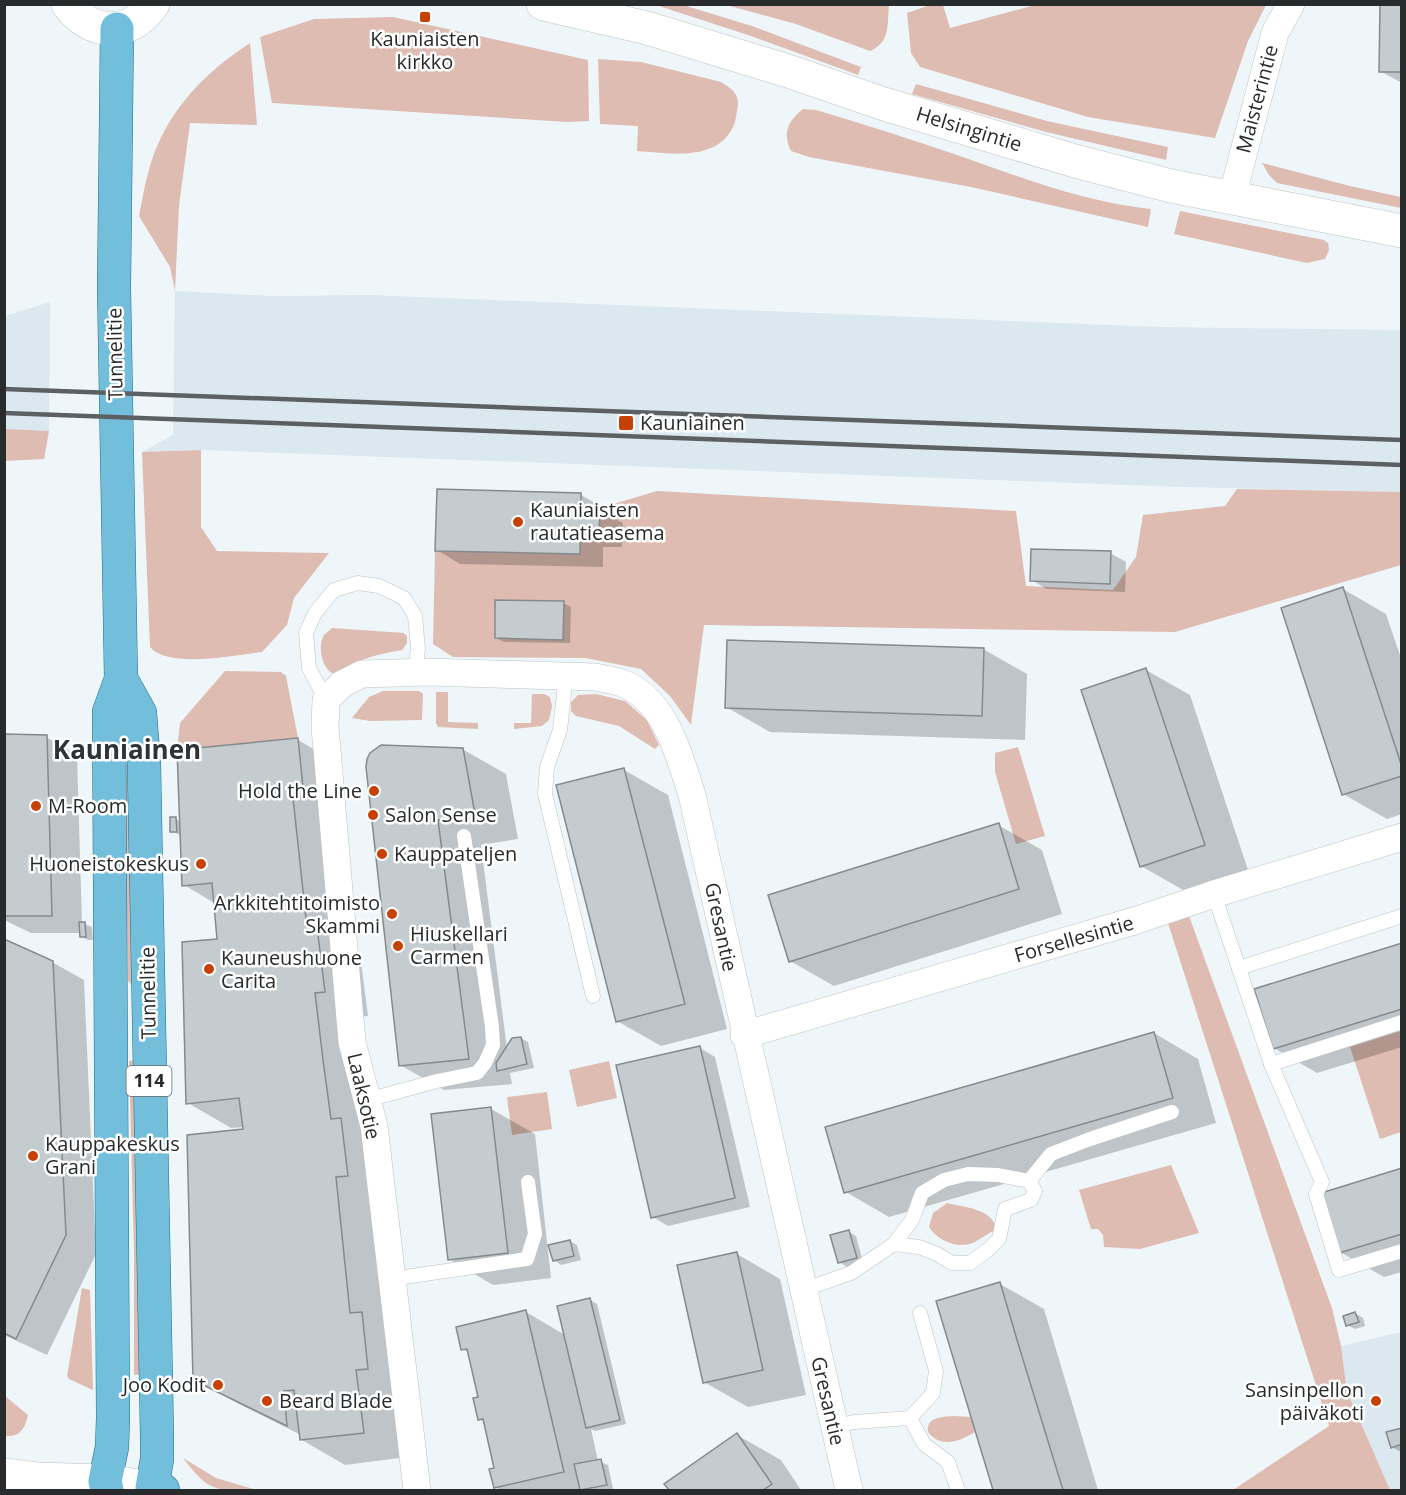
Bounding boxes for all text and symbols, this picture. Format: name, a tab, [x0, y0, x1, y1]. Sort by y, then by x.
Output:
marker: Kauniaisten kirkko	[418, 10, 432, 24]
place label: Kauniaisten kirkko	[370, 25, 480, 75]
street label: Maisterintie	[1229, 42, 1284, 156]
street label: Helsingintie	[913, 100, 1025, 157]
street label: Tunnelitie	[100, 307, 129, 401]
place label: Kauniainen	[640, 409, 745, 436]
marker: Kauniainen	[617, 414, 635, 432]
place label: Kauniaisten rautatieasema	[530, 496, 665, 546]
marker: Kauniaisten rautatieasema	[511, 515, 525, 529]
district label: Kauniainen	[53, 731, 201, 767]
place label: Hold the Line	[238, 777, 362, 804]
marker: Hold the Line	[367, 784, 381, 798]
place label: M-Room	[48, 792, 127, 819]
marker: M-Room	[29, 799, 43, 813]
place label: Salon Sense	[385, 801, 497, 828]
marker: Salon Sense	[366, 808, 380, 822]
place label: Kauppateljen	[394, 840, 517, 867]
marker: Kauppateljen	[375, 847, 389, 861]
place label: Huoneistokeskus	[29, 850, 189, 877]
marker: Huoneistokeskus	[194, 857, 208, 871]
street label: Gresantie	[699, 880, 744, 974]
place label: Arkkitehtitoimisto Skammi	[214, 889, 380, 939]
marker: Arkkitehtitoimisto Skammi	[385, 907, 399, 921]
street label: Forsellesintie	[1011, 909, 1137, 968]
place label: Hiuskellari Carmen	[410, 920, 508, 970]
marker: Hiuskellari Carmen	[391, 939, 405, 953]
place label: Kauneushuone Carita	[221, 944, 362, 994]
street label: Tunnelitie	[133, 946, 162, 1040]
marker: Kauneushuone Carita	[202, 962, 216, 976]
street label: Laaksotie	[341, 1050, 388, 1142]
road number: 114	[126, 1066, 172, 1096]
place label: Kauppakeskus Grani	[45, 1130, 180, 1180]
marker: Kauppakeskus Grani	[26, 1149, 40, 1163]
street label: Gresantie	[805, 1354, 852, 1448]
place label: Joo Kodit	[121, 1371, 206, 1398]
place label: Sansinpellon päiväkoti	[1245, 1376, 1364, 1426]
marker: Joo Kodit	[211, 1378, 225, 1392]
place label: Beard Blade	[279, 1387, 392, 1414]
marker: Beard Blade	[260, 1394, 274, 1408]
marker: Sansinpellon päiväkoti	[1369, 1394, 1383, 1408]

